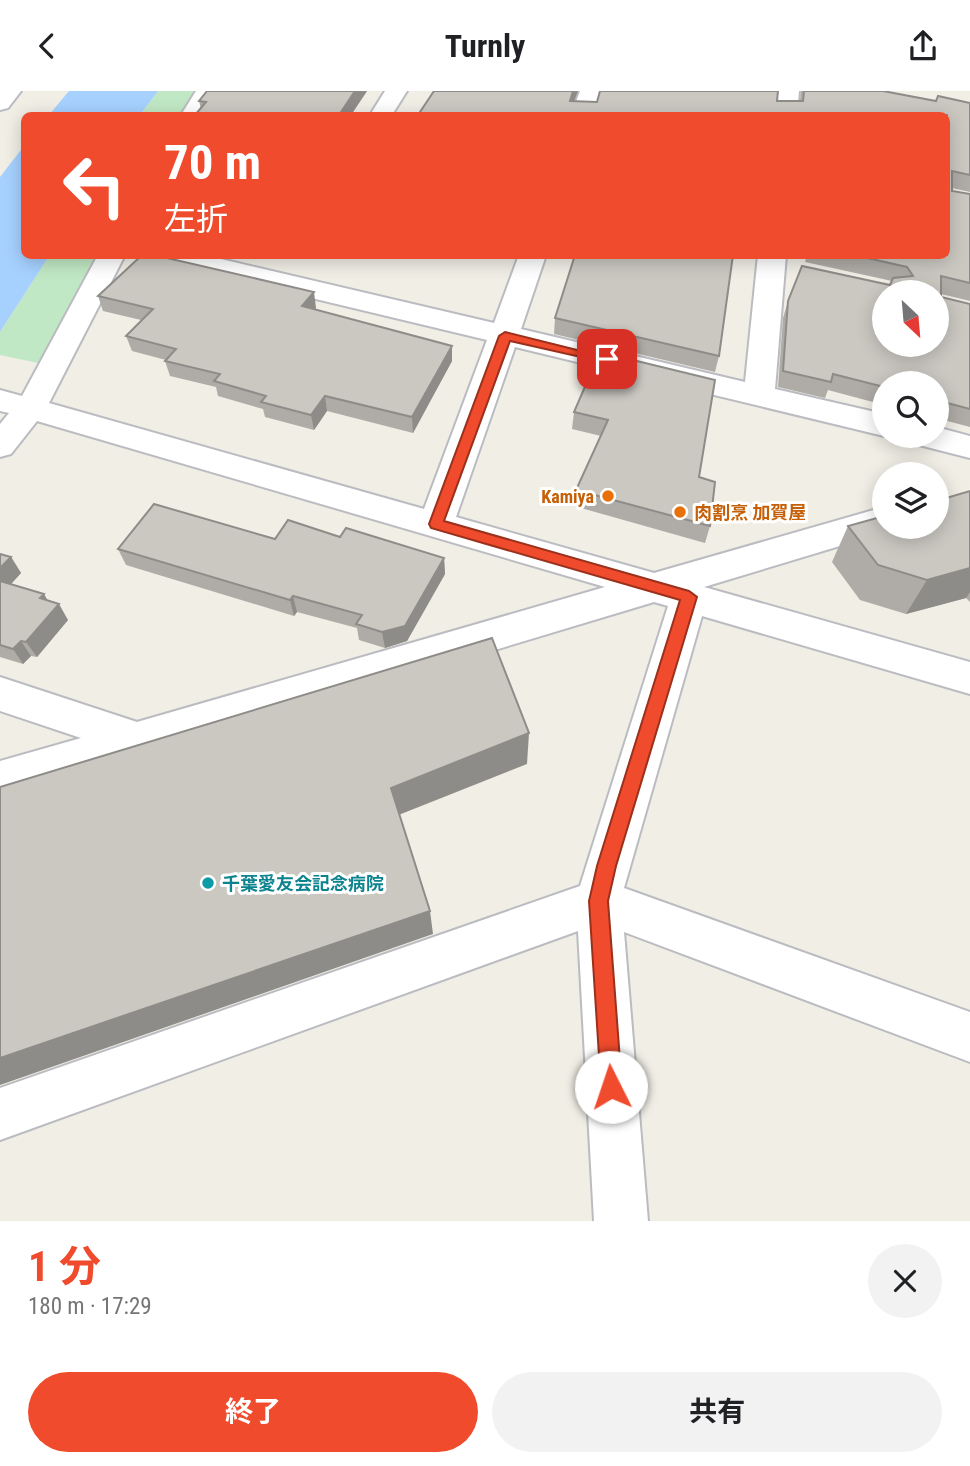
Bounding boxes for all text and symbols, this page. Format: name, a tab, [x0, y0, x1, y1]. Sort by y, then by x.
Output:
icon: back	[28, 27, 66, 65]
text: Turnly	[445, 27, 525, 65]
icon: share	[904, 27, 942, 65]
text: 70 m	[164, 134, 261, 191]
icon: left	[49, 140, 140, 231]
text: 左折	[164, 200, 228, 238]
north arrow	[872, 280, 948, 357]
map controls	[872, 280, 949, 539]
pin	[577, 329, 637, 389]
icon: arrive	[588, 340, 626, 378]
button: search	[872, 371, 949, 448]
button: layers	[872, 462, 949, 539]
place label: Kamiya	[541, 486, 594, 507]
marker: Kamiya	[600, 488, 616, 504]
place label: 肉割烹 加賀屋	[694, 502, 806, 523]
marker: 肉割烹 加賀屋	[672, 504, 688, 520]
place label: 千葉愛友会記念病院	[222, 873, 384, 894]
marker: 千葉愛友会記念病院	[200, 875, 216, 891]
position arrow	[574, 1050, 648, 1124]
text: 1 分	[28, 1242, 101, 1291]
button: close	[868, 1244, 942, 1318]
text: 180 m · 17:29	[28, 1293, 152, 1320]
button: 終了	[28, 1372, 478, 1452]
button: 共有	[492, 1372, 942, 1452]

